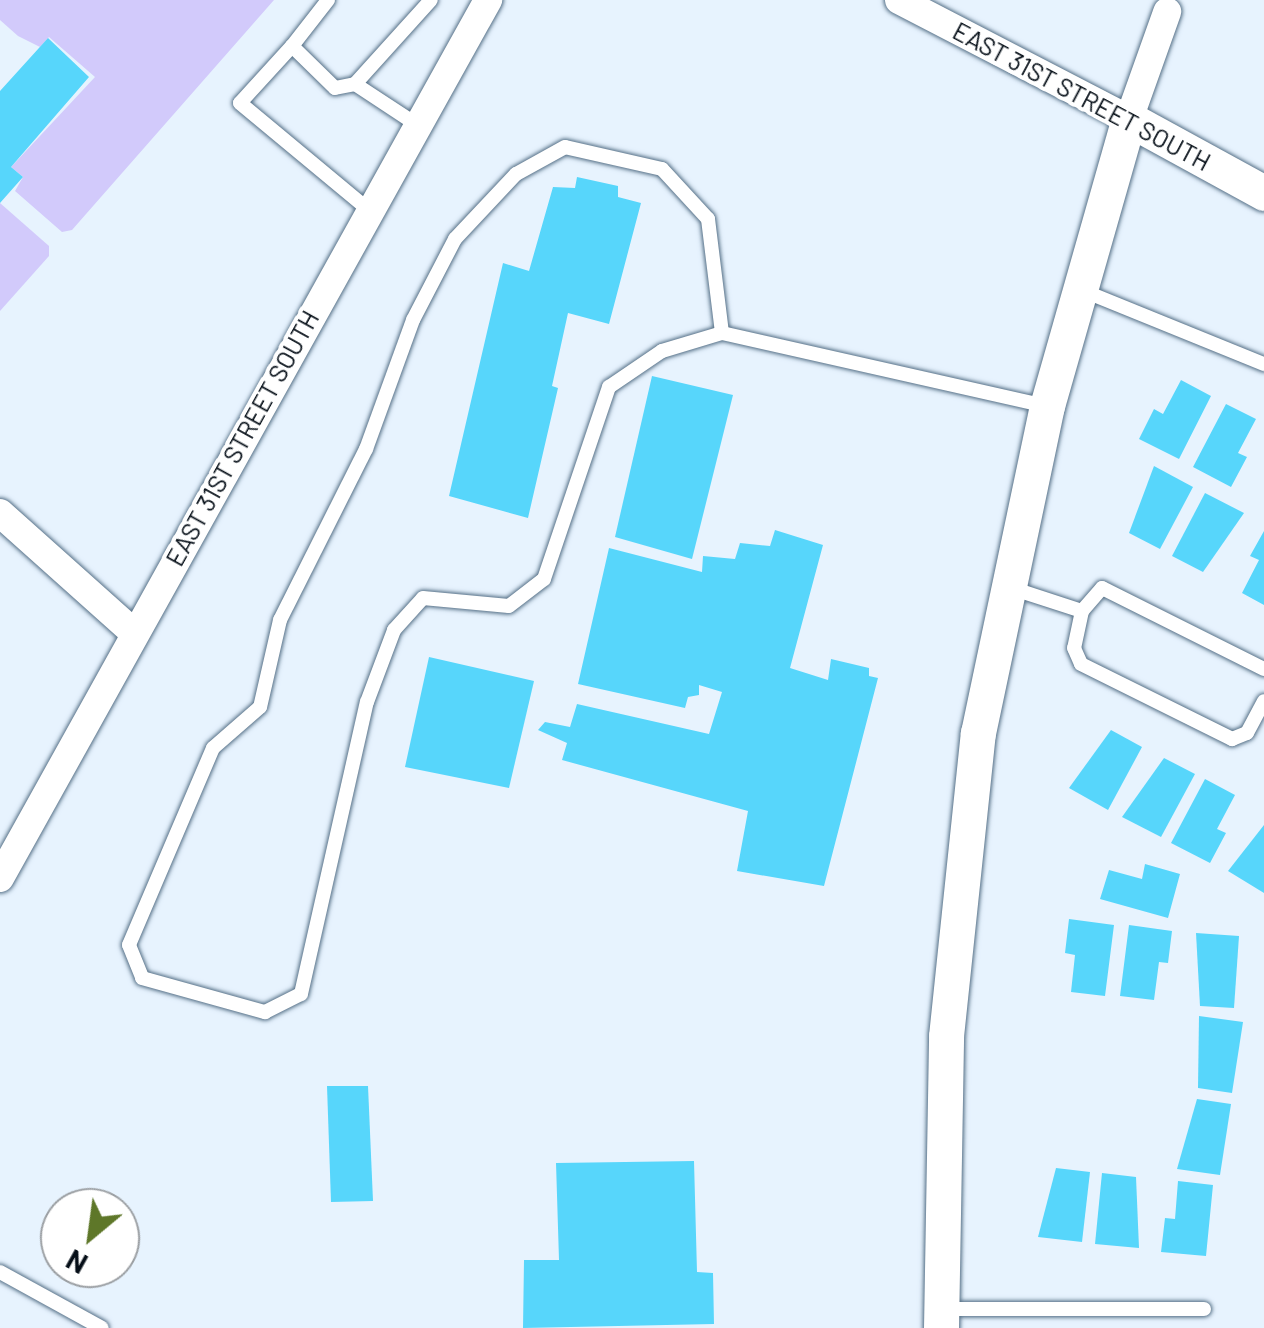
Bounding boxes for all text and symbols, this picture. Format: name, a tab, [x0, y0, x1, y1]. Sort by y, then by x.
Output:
street label: EAST 31ST STREET SOUTH	[948, 15, 1216, 177]
street label: EAST 31ST STREET SOUTH	[159, 305, 325, 571]
north arrow	[40, 1188, 140, 1288]
text: N	[60, 1243, 93, 1282]

